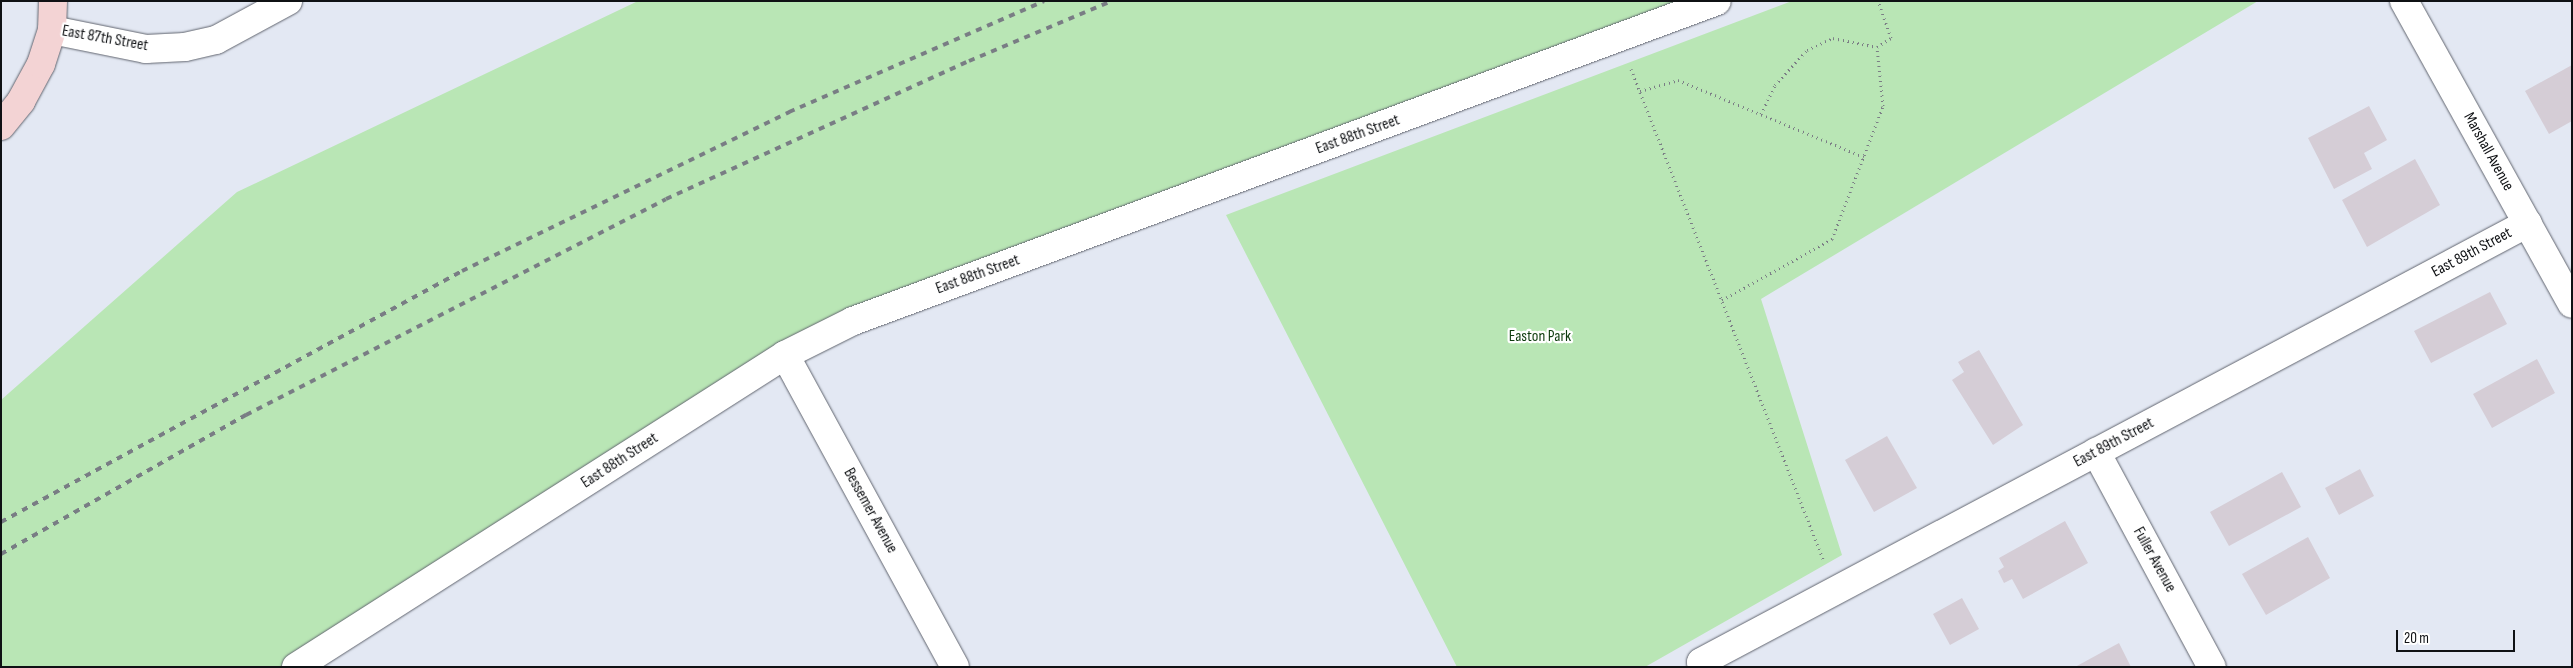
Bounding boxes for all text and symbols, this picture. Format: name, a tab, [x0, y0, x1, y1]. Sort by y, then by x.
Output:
street label: East 87th Street	[60, 22, 150, 56]
street label: Marshall Avenue	[2459, 110, 2517, 194]
street label: East 88th Street	[1313, 111, 1403, 159]
street label: East 89th Street	[2429, 224, 2515, 282]
street label: East 88th Street	[933, 251, 1023, 299]
park label: Easton Park	[1509, 327, 1571, 347]
street label: East 89th Street	[2071, 414, 2157, 472]
street label: East 88th Street	[578, 429, 662, 493]
street label: Bessemer Avenue	[839, 465, 901, 557]
street label: Fuller Avenue	[2128, 524, 2180, 596]
scale bar	[2398, 620, 2517, 652]
text: 20 m	[2404, 629, 2429, 648]

